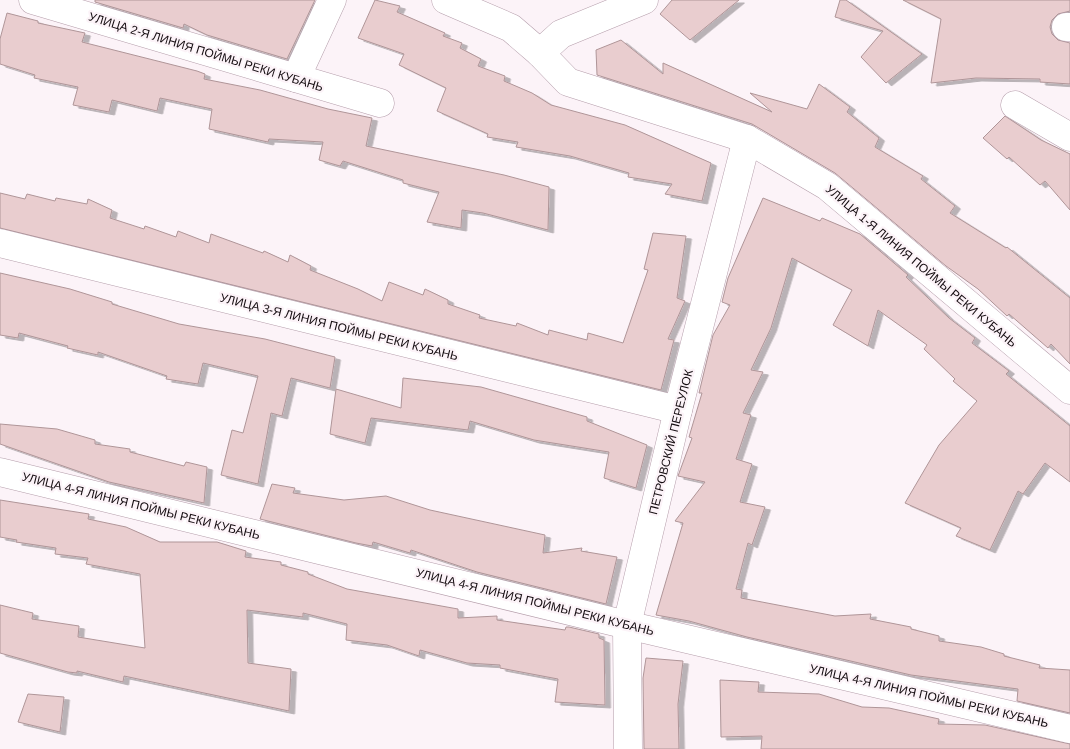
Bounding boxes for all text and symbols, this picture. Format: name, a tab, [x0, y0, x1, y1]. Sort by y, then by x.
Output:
street label: УЛИЦА 2-Я ЛИНИЯ ПОЙМЫ РЕКИ КУБАНЬ	[87, 9, 326, 95]
street label: УЛИЦА 1-Я ЛИНИЯ ПОЙМЫ РЕКИ КУБАНЬ	[823, 181, 1020, 350]
street label: УЛИЦА 3-Я ЛИНИЯ ПОЙМЫ РЕКИ КУБАНЬ	[219, 290, 460, 363]
street label: ПЕТРОВСКИЙ ПЕРЕУЛОК	[645, 368, 696, 516]
street label: УЛИЦА 4-Я ЛИНИЯ ПОЙМЫ РЕКИ КУБАНЬ	[21, 469, 262, 542]
street label: УЛИЦА 4-Я ЛИНИЯ ПОЙМЫ РЕКИ КУБАНЬ	[415, 565, 656, 638]
street label: УЛИЦА 4-Я ЛИНИЯ ПОЙМЫ РЕКИ КУБАНЬ	[808, 661, 1050, 730]

